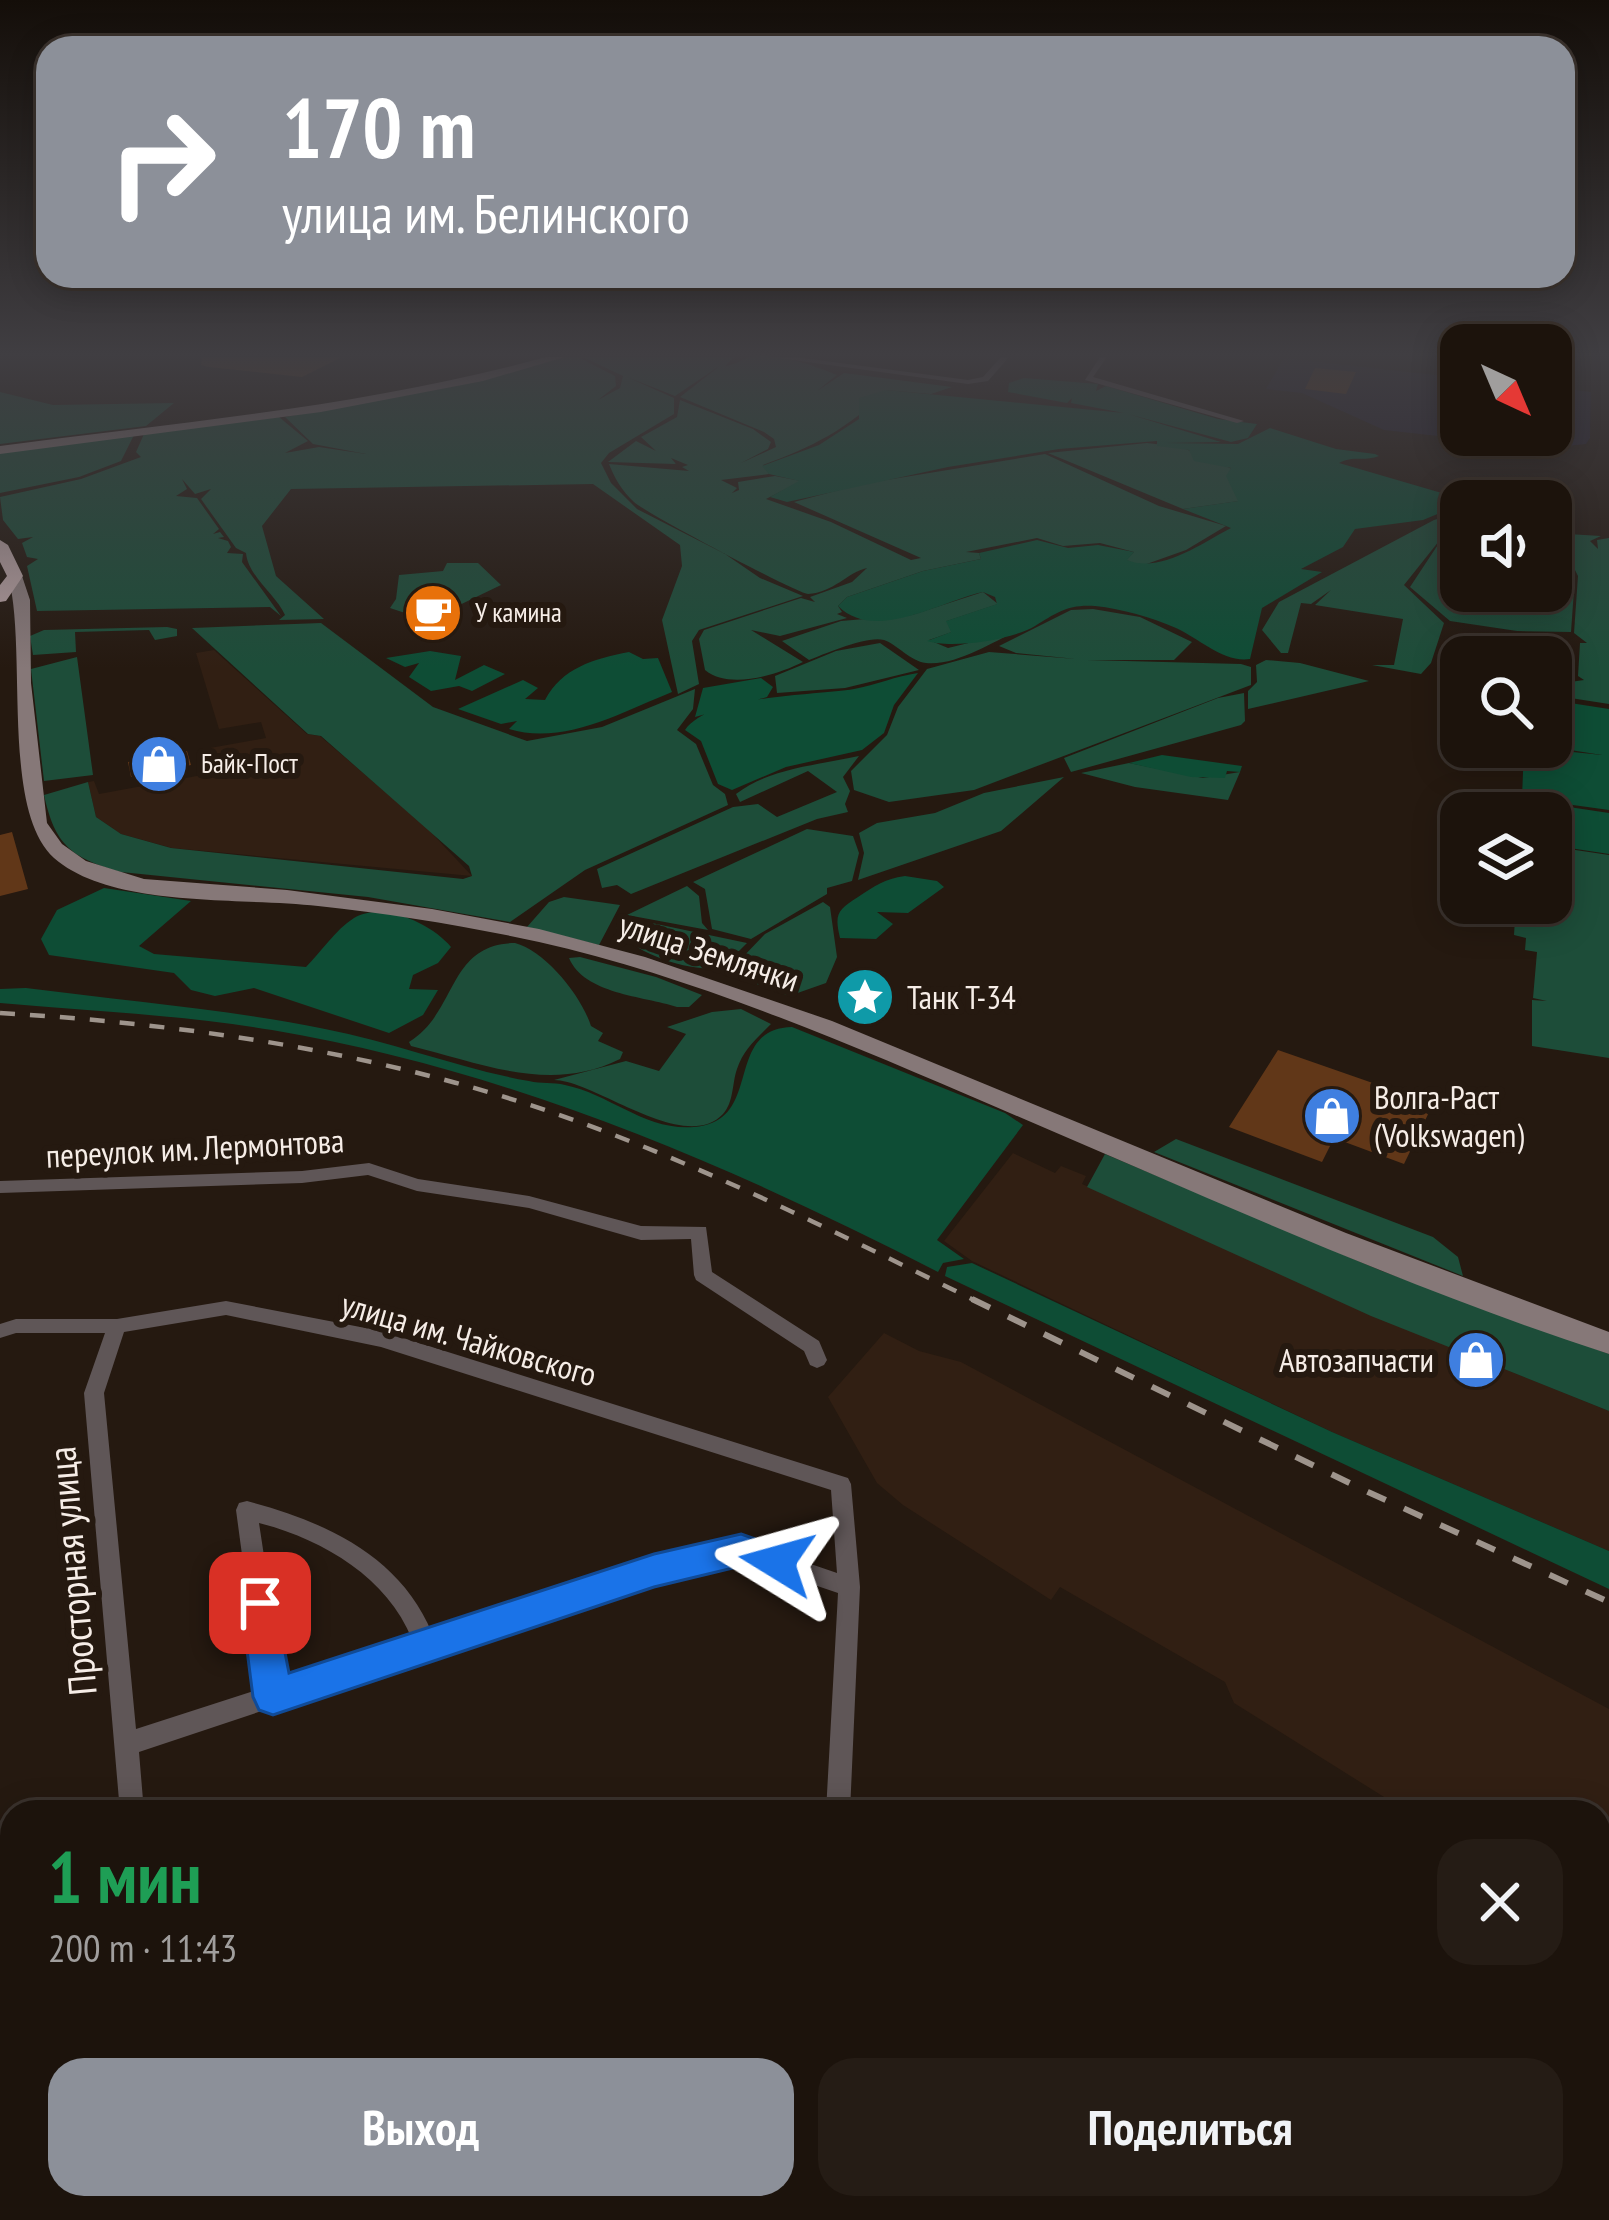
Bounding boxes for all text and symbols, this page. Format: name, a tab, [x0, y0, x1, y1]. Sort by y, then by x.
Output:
text: 170 m	[282, 72, 475, 181]
icon: right	[84, 84, 240, 240]
text: улица им. Белинского	[282, 178, 690, 248]
north arrow	[1440, 324, 1572, 456]
map controls	[1440, 324, 1572, 924]
button: sound	[1440, 480, 1572, 612]
cafe icon: У камина	[402, 582, 464, 644]
place label: У камина	[475, 595, 562, 629]
button: search	[1440, 636, 1572, 768]
shop icon: Байк-Пост	[128, 733, 190, 795]
place label: Байк-Пост	[201, 746, 298, 780]
button: layers	[1440, 792, 1572, 924]
street label: улица Землячки	[614, 902, 804, 1001]
place icon: Танк Т-34	[834, 966, 896, 1028]
place label: Танк Т-34	[907, 975, 1016, 1018]
place label: Волга-Раст (Volkswagen)	[1374, 1075, 1524, 1156]
shop icon: Волга-Раст (Volkswagen)	[1301, 1085, 1363, 1147]
street label: переулок им. Лермонтова	[45, 1118, 345, 1177]
street label: улица им. Чайковского	[337, 1282, 601, 1395]
shop icon: Автозапчасти	[1445, 1329, 1507, 1391]
place label: Автозапчасти	[1279, 1338, 1434, 1381]
street label: Просторная улица	[35, 1445, 108, 1697]
position arrow	[714, 1499, 840, 1625]
pin	[209, 1552, 311, 1654]
icon: arrive	[227, 1570, 293, 1636]
text: 1 мин	[48, 1830, 202, 1923]
button: close	[1437, 1839, 1563, 1965]
text: 200 m · 11:43	[48, 1922, 237, 1973]
button: Выход	[48, 2058, 794, 2196]
button: Поделиться	[818, 2058, 1563, 2196]

